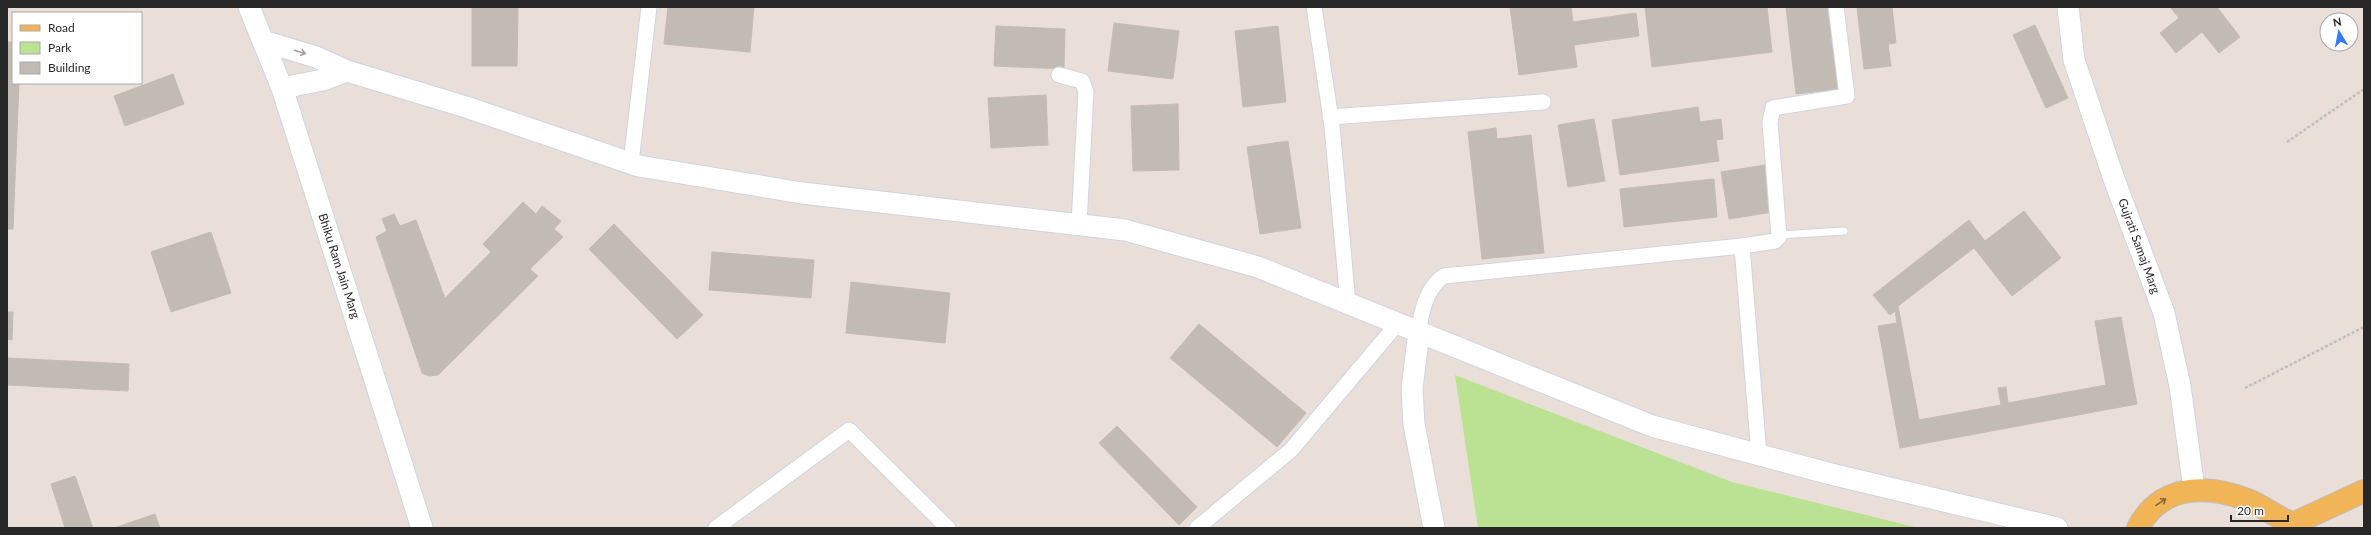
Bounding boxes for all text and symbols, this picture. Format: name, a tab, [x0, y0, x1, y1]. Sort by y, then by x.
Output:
legend	[12, 12, 142, 84]
north arrow	[2319, 12, 2359, 52]
text: N	[2332, 15, 2342, 29]
text: Road	[48, 20, 75, 35]
text: Park	[48, 40, 72, 55]
one-way arrow	[294, 49, 306, 57]
text: Building	[48, 60, 91, 75]
street label: Gujrati Samaj Marg	[2115, 196, 2164, 296]
street label: Bhiku Ram Jain Marg	[315, 211, 364, 320]
scale bar	[2231, 497, 2288, 523]
one-way arrow	[2156, 498, 2167, 506]
text: 20 m	[2237, 503, 2264, 518]

